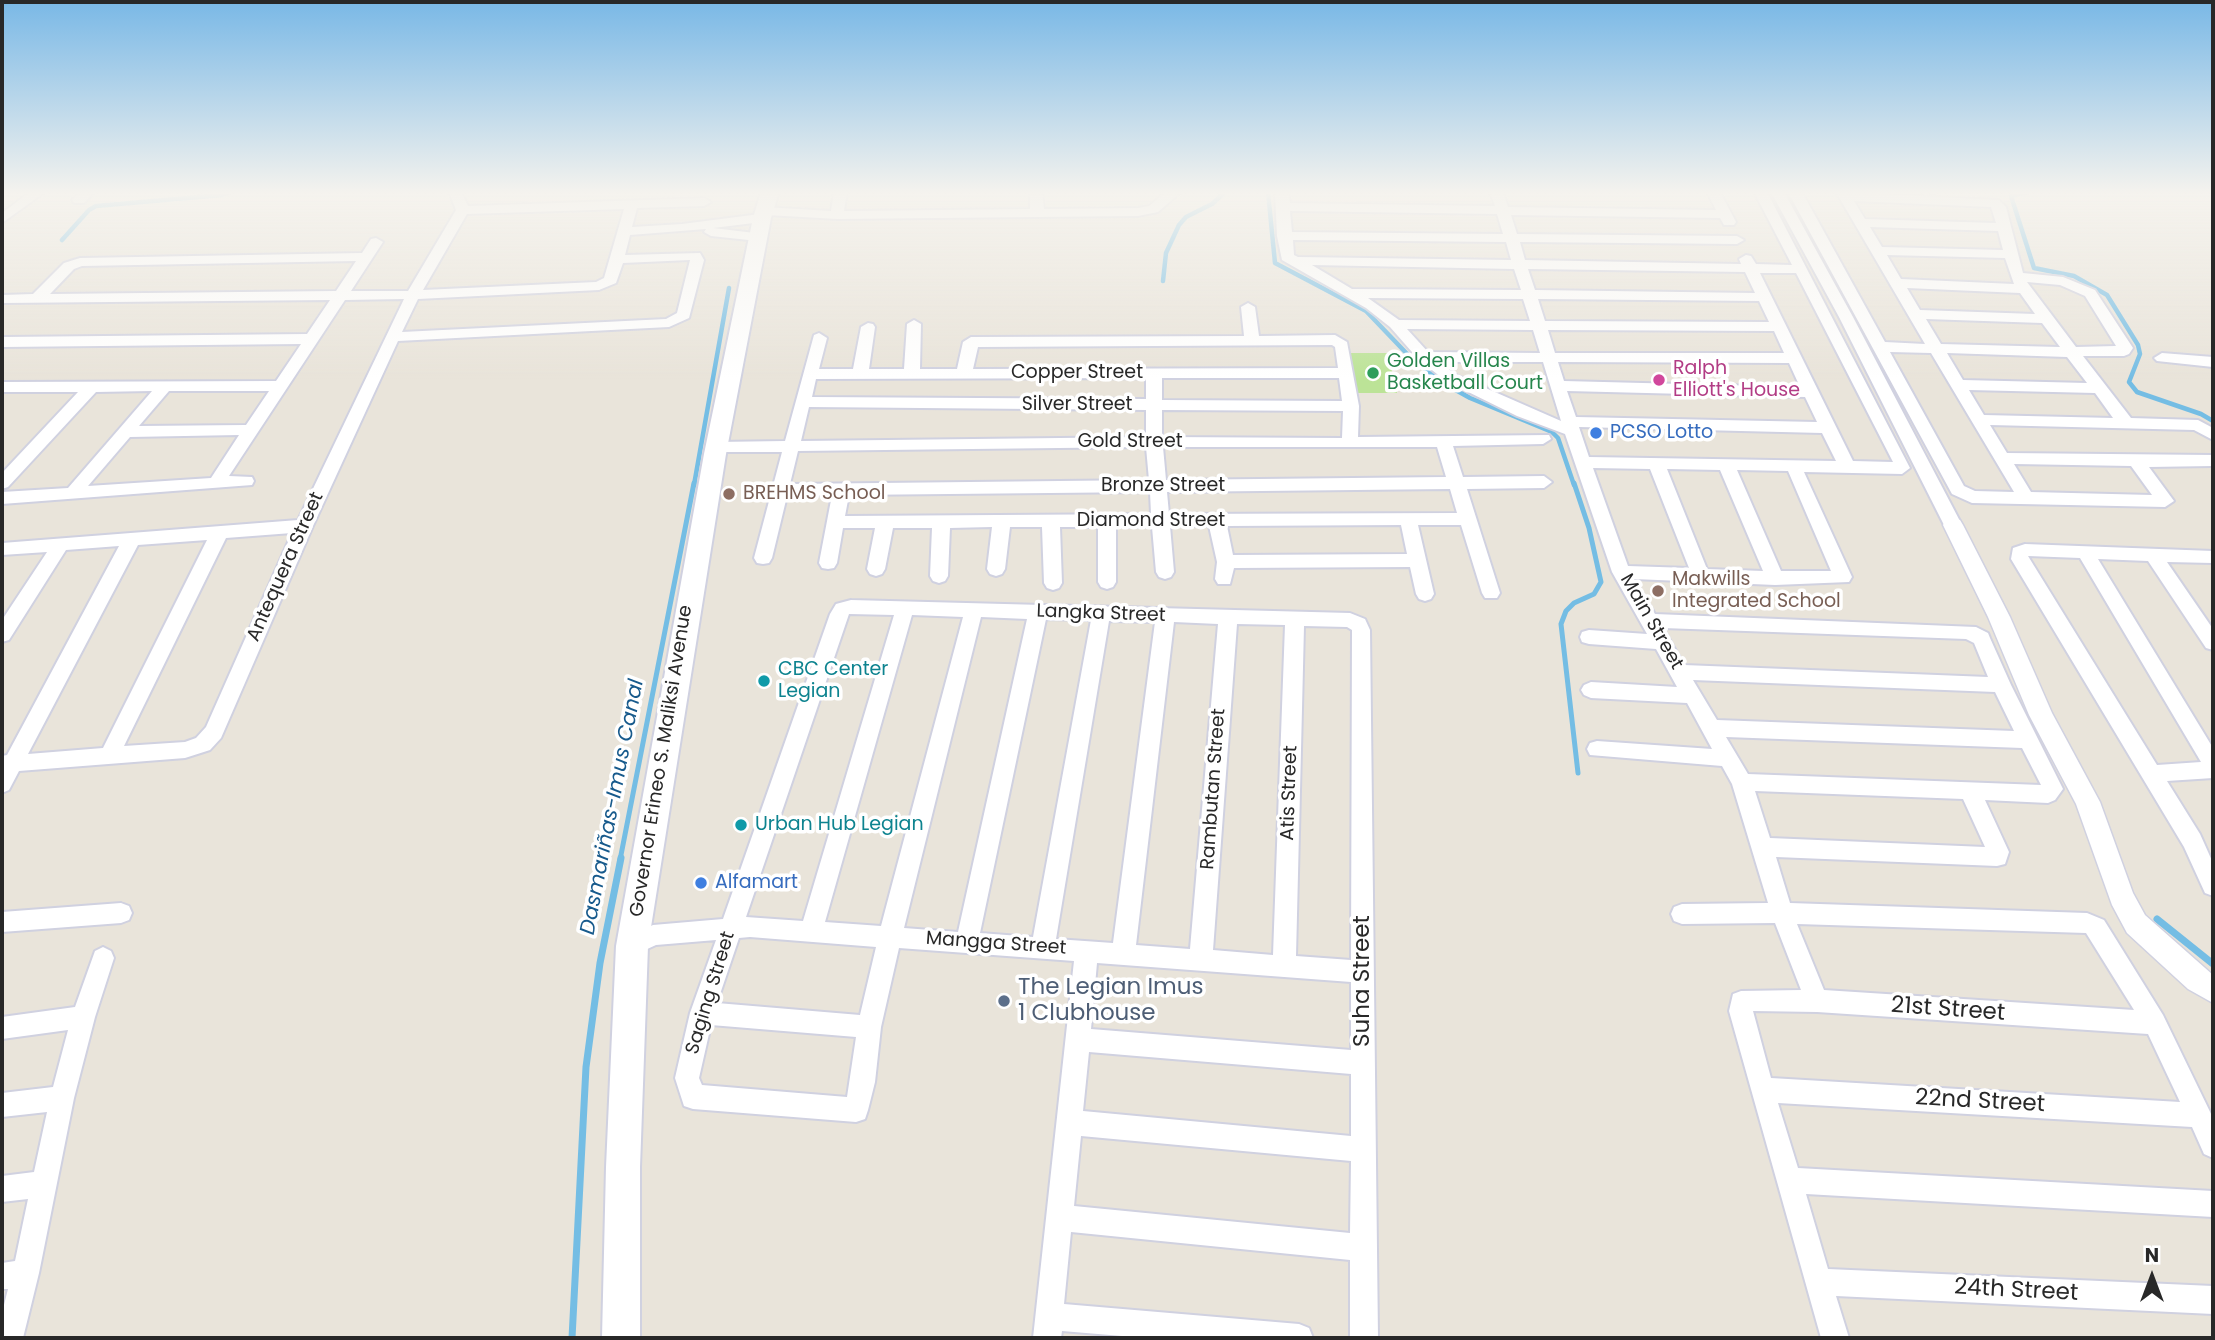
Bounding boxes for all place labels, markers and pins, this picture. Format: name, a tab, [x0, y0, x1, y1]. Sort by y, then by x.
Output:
place label: Golden Villas Basketball Court	[1387, 351, 1543, 395]
place label: Ralph Elliott's House	[1673, 358, 1800, 402]
marker: Golden Villas Basketball Court	[1365, 365, 1381, 381]
marker: Ralph Elliott's House	[1651, 372, 1667, 388]
place label: PCSO Lotto	[1610, 422, 1713, 444]
marker: PCSO Lotto	[1588, 425, 1604, 441]
place label: BREHMS School	[743, 483, 886, 505]
marker: BREHMS School	[721, 486, 737, 502]
place label: Makwills Integrated School	[1672, 569, 1841, 613]
marker: Makwills Integrated School	[1650, 583, 1666, 599]
place label: CBC Center Legian	[778, 659, 888, 703]
marker: CBC Center Legian	[756, 673, 772, 689]
place label: Urban Hub Legian	[755, 814, 924, 836]
marker: Urban Hub Legian	[733, 817, 749, 833]
place label: Alfamart	[715, 872, 798, 894]
marker: Alfamart	[693, 875, 709, 891]
place label: The Legian Imus 1 Clubhouse	[1018, 974, 1203, 1028]
marker: The Legian Imus 1 Clubhouse	[996, 993, 1012, 1009]

